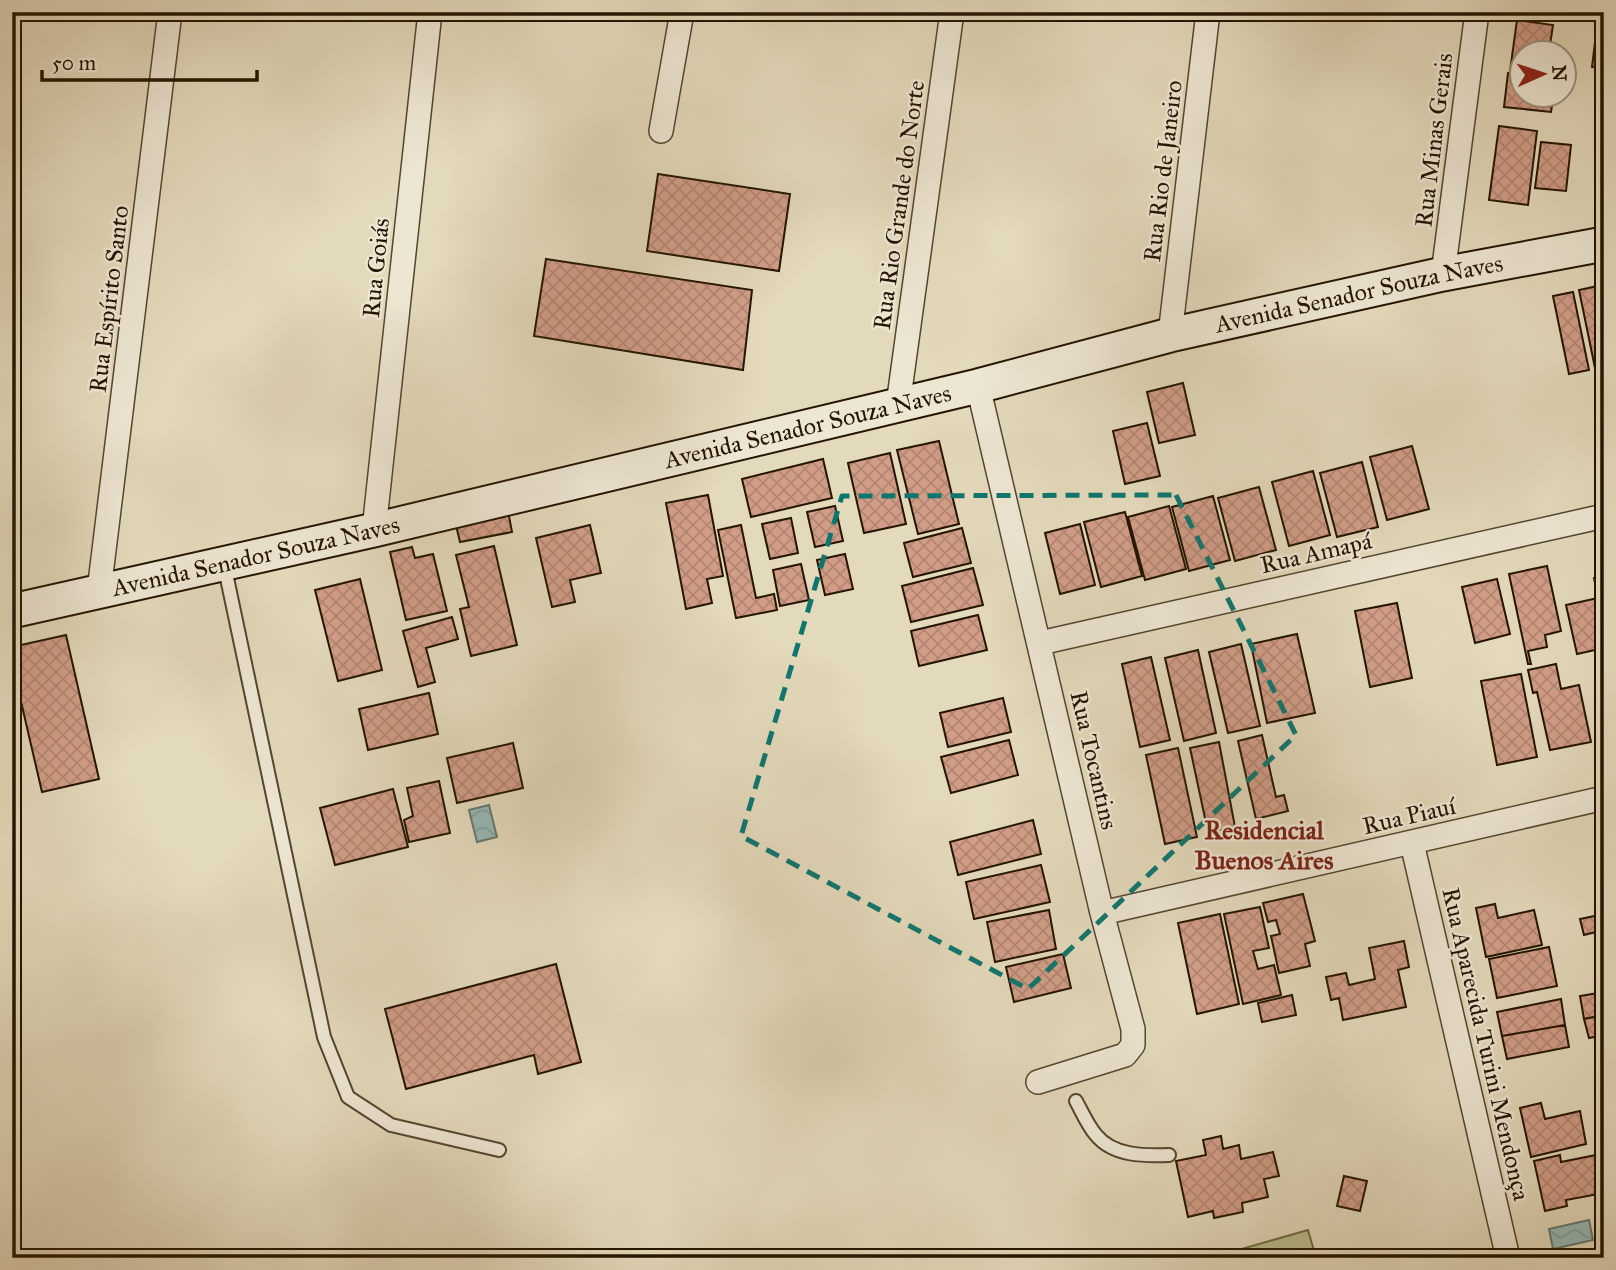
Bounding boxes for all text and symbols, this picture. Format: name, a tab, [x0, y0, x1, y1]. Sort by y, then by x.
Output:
scale bar	[42, 38, 257, 82]
north arrow	[1508, 38, 1578, 108]
text: 50 m	[52, 50, 97, 76]
street label: Rua Minas Gerais	[1408, 51, 1460, 229]
text: N	[1548, 64, 1571, 82]
street label: Rua Rio Grande do Norte	[867, 78, 931, 332]
street label: Rua Rio de Janeiro	[1137, 78, 1189, 264]
street label: Rua Espírito Santo	[83, 204, 135, 394]
street label: Rua Goiás	[356, 217, 396, 319]
street label: Avenida Senador Souza Naves	[1211, 248, 1505, 340]
street label: Avenida Senador Souza Naves	[661, 378, 954, 475]
street label: Avenida Senador Souza Naves	[108, 509, 403, 603]
street label: Rua Amapá	[1257, 525, 1375, 580]
street label: Rua Tocantins	[1063, 688, 1125, 832]
street label: Rua Piauí	[1360, 790, 1460, 841]
district label: Residencial Buenos Aires	[1195, 814, 1334, 876]
street label: Rua Aparecida Turini Mendonça	[1435, 885, 1537, 1204]

